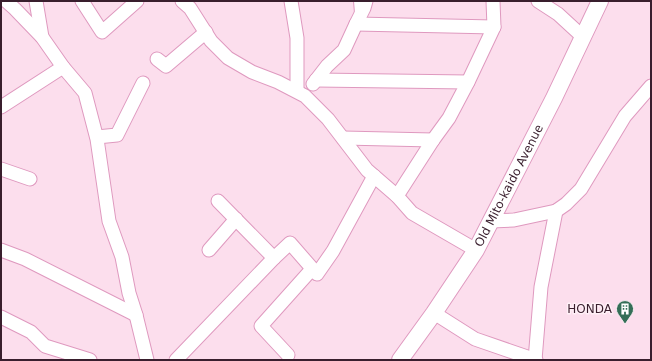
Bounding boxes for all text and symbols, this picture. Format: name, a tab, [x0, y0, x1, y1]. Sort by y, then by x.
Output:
street label: Old Mito-kaido Avenue	[472, 122, 546, 249]
building icon: HONDA	[615, 299, 635, 324]
place label: HONDA	[567, 302, 613, 316]

